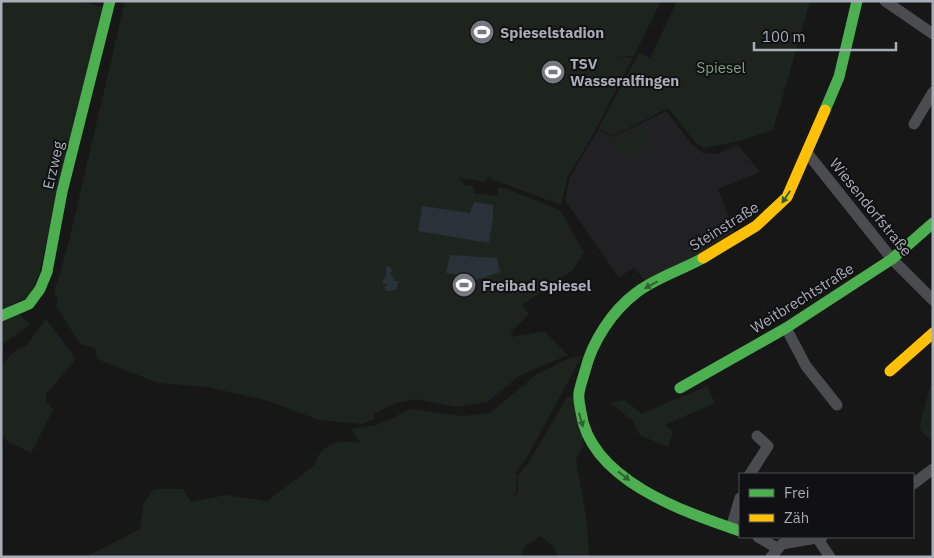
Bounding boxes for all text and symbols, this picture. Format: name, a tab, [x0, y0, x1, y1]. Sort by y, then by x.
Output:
sports icon: Spieselstadion	[469, 19, 495, 45]
scale bar	[754, 20, 896, 52]
place label: Spieselstadion	[500, 23, 604, 42]
text: 100 m	[762, 27, 806, 46]
place label: TSV Wasseralfingen	[570, 54, 679, 90]
park label: Spiesel	[696, 58, 746, 77]
sports icon: TSV Wasseralfingen	[540, 59, 566, 85]
street label: Erzweg	[38, 139, 68, 191]
street label: Wiesendorfstraße	[826, 154, 916, 260]
one-way arrow	[781, 190, 791, 204]
street label: Steinstraße	[686, 197, 762, 255]
street label: Weitbrechtstraße	[747, 259, 857, 337]
sports icon: Freibad Spiesel	[451, 272, 477, 298]
place label: Freibad Spiesel	[482, 276, 592, 295]
one-way arrow	[644, 280, 658, 289]
one-way arrow	[578, 412, 586, 427]
one-way arrow	[617, 470, 630, 481]
legend	[739, 473, 914, 538]
text: Frei	[784, 483, 810, 502]
text: Zäh	[784, 508, 809, 527]

